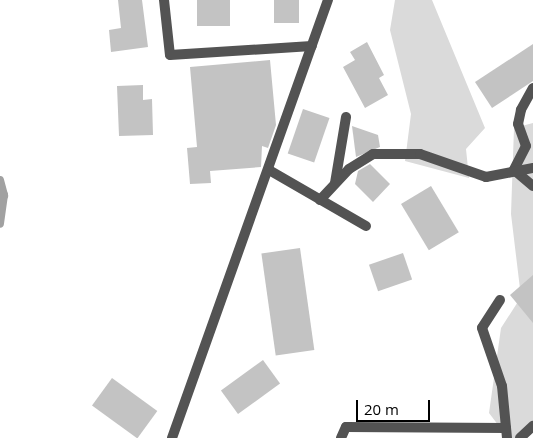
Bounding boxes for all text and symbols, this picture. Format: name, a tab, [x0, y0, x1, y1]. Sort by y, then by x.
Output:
scale bar	[358, 390, 432, 422]
text: 20 m	[364, 399, 399, 419]

